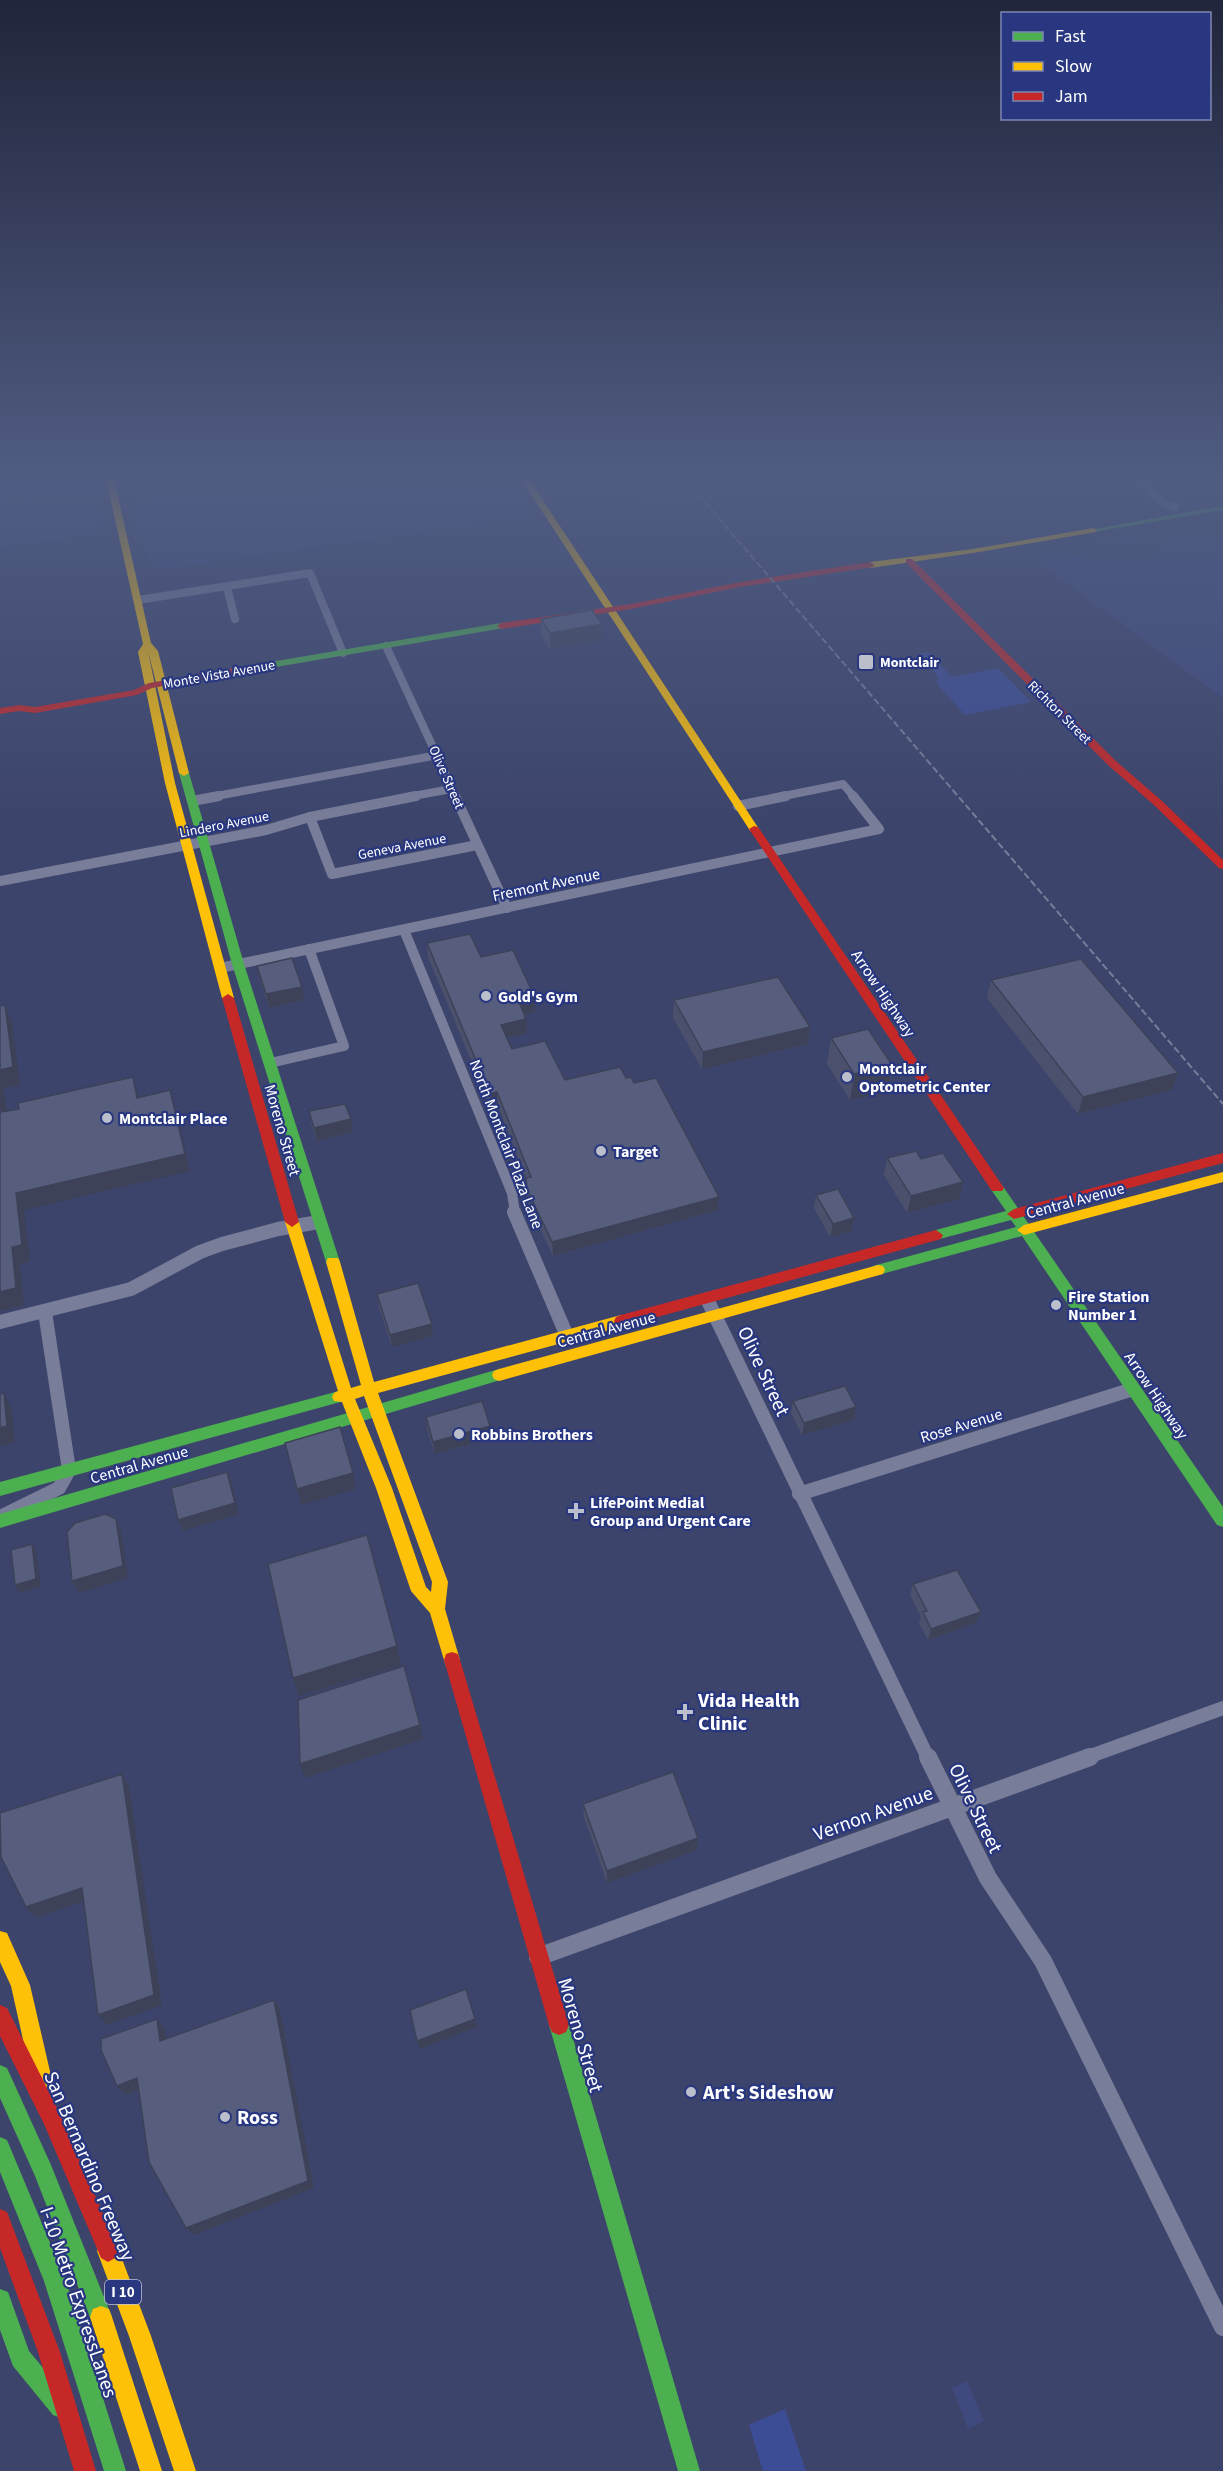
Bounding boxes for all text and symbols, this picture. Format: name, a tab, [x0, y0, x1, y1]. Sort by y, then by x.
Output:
legend	[1001, 12, 1211, 120]
text: Fast	[1055, 24, 1086, 49]
text: Slow	[1055, 54, 1092, 79]
text: Jam	[1055, 84, 1088, 109]
marker: Montclair	[857, 653, 875, 671]
place label: Montclair	[880, 653, 939, 673]
street label: Monte Vista Avenue	[162, 655, 277, 695]
street label: Richton Street	[1023, 676, 1096, 749]
street label: Olive Street	[423, 742, 469, 813]
street label: Lindero Avenue	[178, 806, 271, 843]
street label: Geneva Avenue	[356, 829, 448, 865]
street label: Fremont Avenue	[490, 863, 602, 907]
street label: Arrow Highway	[846, 946, 921, 1042]
place label: Gold's Gym	[498, 986, 578, 1008]
marker: Gold's Gym	[479, 989, 493, 1003]
street label: North Montclair Plaza Lane	[464, 1057, 549, 1232]
place label: Montclair Optometric Center	[859, 1058, 991, 1098]
marker: Montclair Optometric Center	[840, 1070, 854, 1084]
street label: Moreno Street	[258, 1082, 306, 1179]
place label: Montclair Place	[119, 1108, 227, 1130]
marker: Montclair Place	[100, 1111, 114, 1125]
place label: Target	[613, 1141, 658, 1163]
marker: Target	[594, 1144, 608, 1158]
street label: Central Avenue	[1024, 1177, 1127, 1225]
place label: Fire Station Number 1	[1068, 1286, 1149, 1326]
marker: Fire Station Number 1	[1049, 1298, 1063, 1312]
street label: Central Avenue	[555, 1306, 658, 1354]
street label: Olive Street	[730, 1322, 796, 1421]
street label: Arrow Highway	[1119, 1348, 1194, 1444]
street label: Rose Avenue	[918, 1403, 1005, 1449]
place label: Robbins Brothers	[471, 1424, 593, 1446]
marker: Robbins Brothers	[452, 1427, 466, 1441]
street label: Central Avenue	[88, 1440, 191, 1489]
place label: LifePoint Medial Group and Urgent Care	[590, 1492, 751, 1532]
marker: LifePoint Medial Group and Urgent Care	[567, 1502, 585, 1520]
place label: Vida Health Clinic	[697, 1687, 800, 1738]
marker: Vida Health Clinic	[676, 1703, 694, 1721]
street label: Olive Street	[941, 1759, 1009, 1858]
street label: Vernon Avenue	[810, 1779, 937, 1849]
street label: Moreno Street	[550, 1975, 610, 2096]
street label: San Bernardino Freeway	[36, 2067, 142, 2266]
place label: Art's Sideshow	[702, 2079, 834, 2107]
marker: Art's Sideshow	[684, 2085, 698, 2099]
place label: Ross	[237, 2104, 278, 2132]
marker: Ross	[218, 2110, 232, 2124]
street label: I-10 Metro ExpressLanes	[32, 2203, 124, 2402]
road number: I 10	[105, 2280, 141, 2304]

